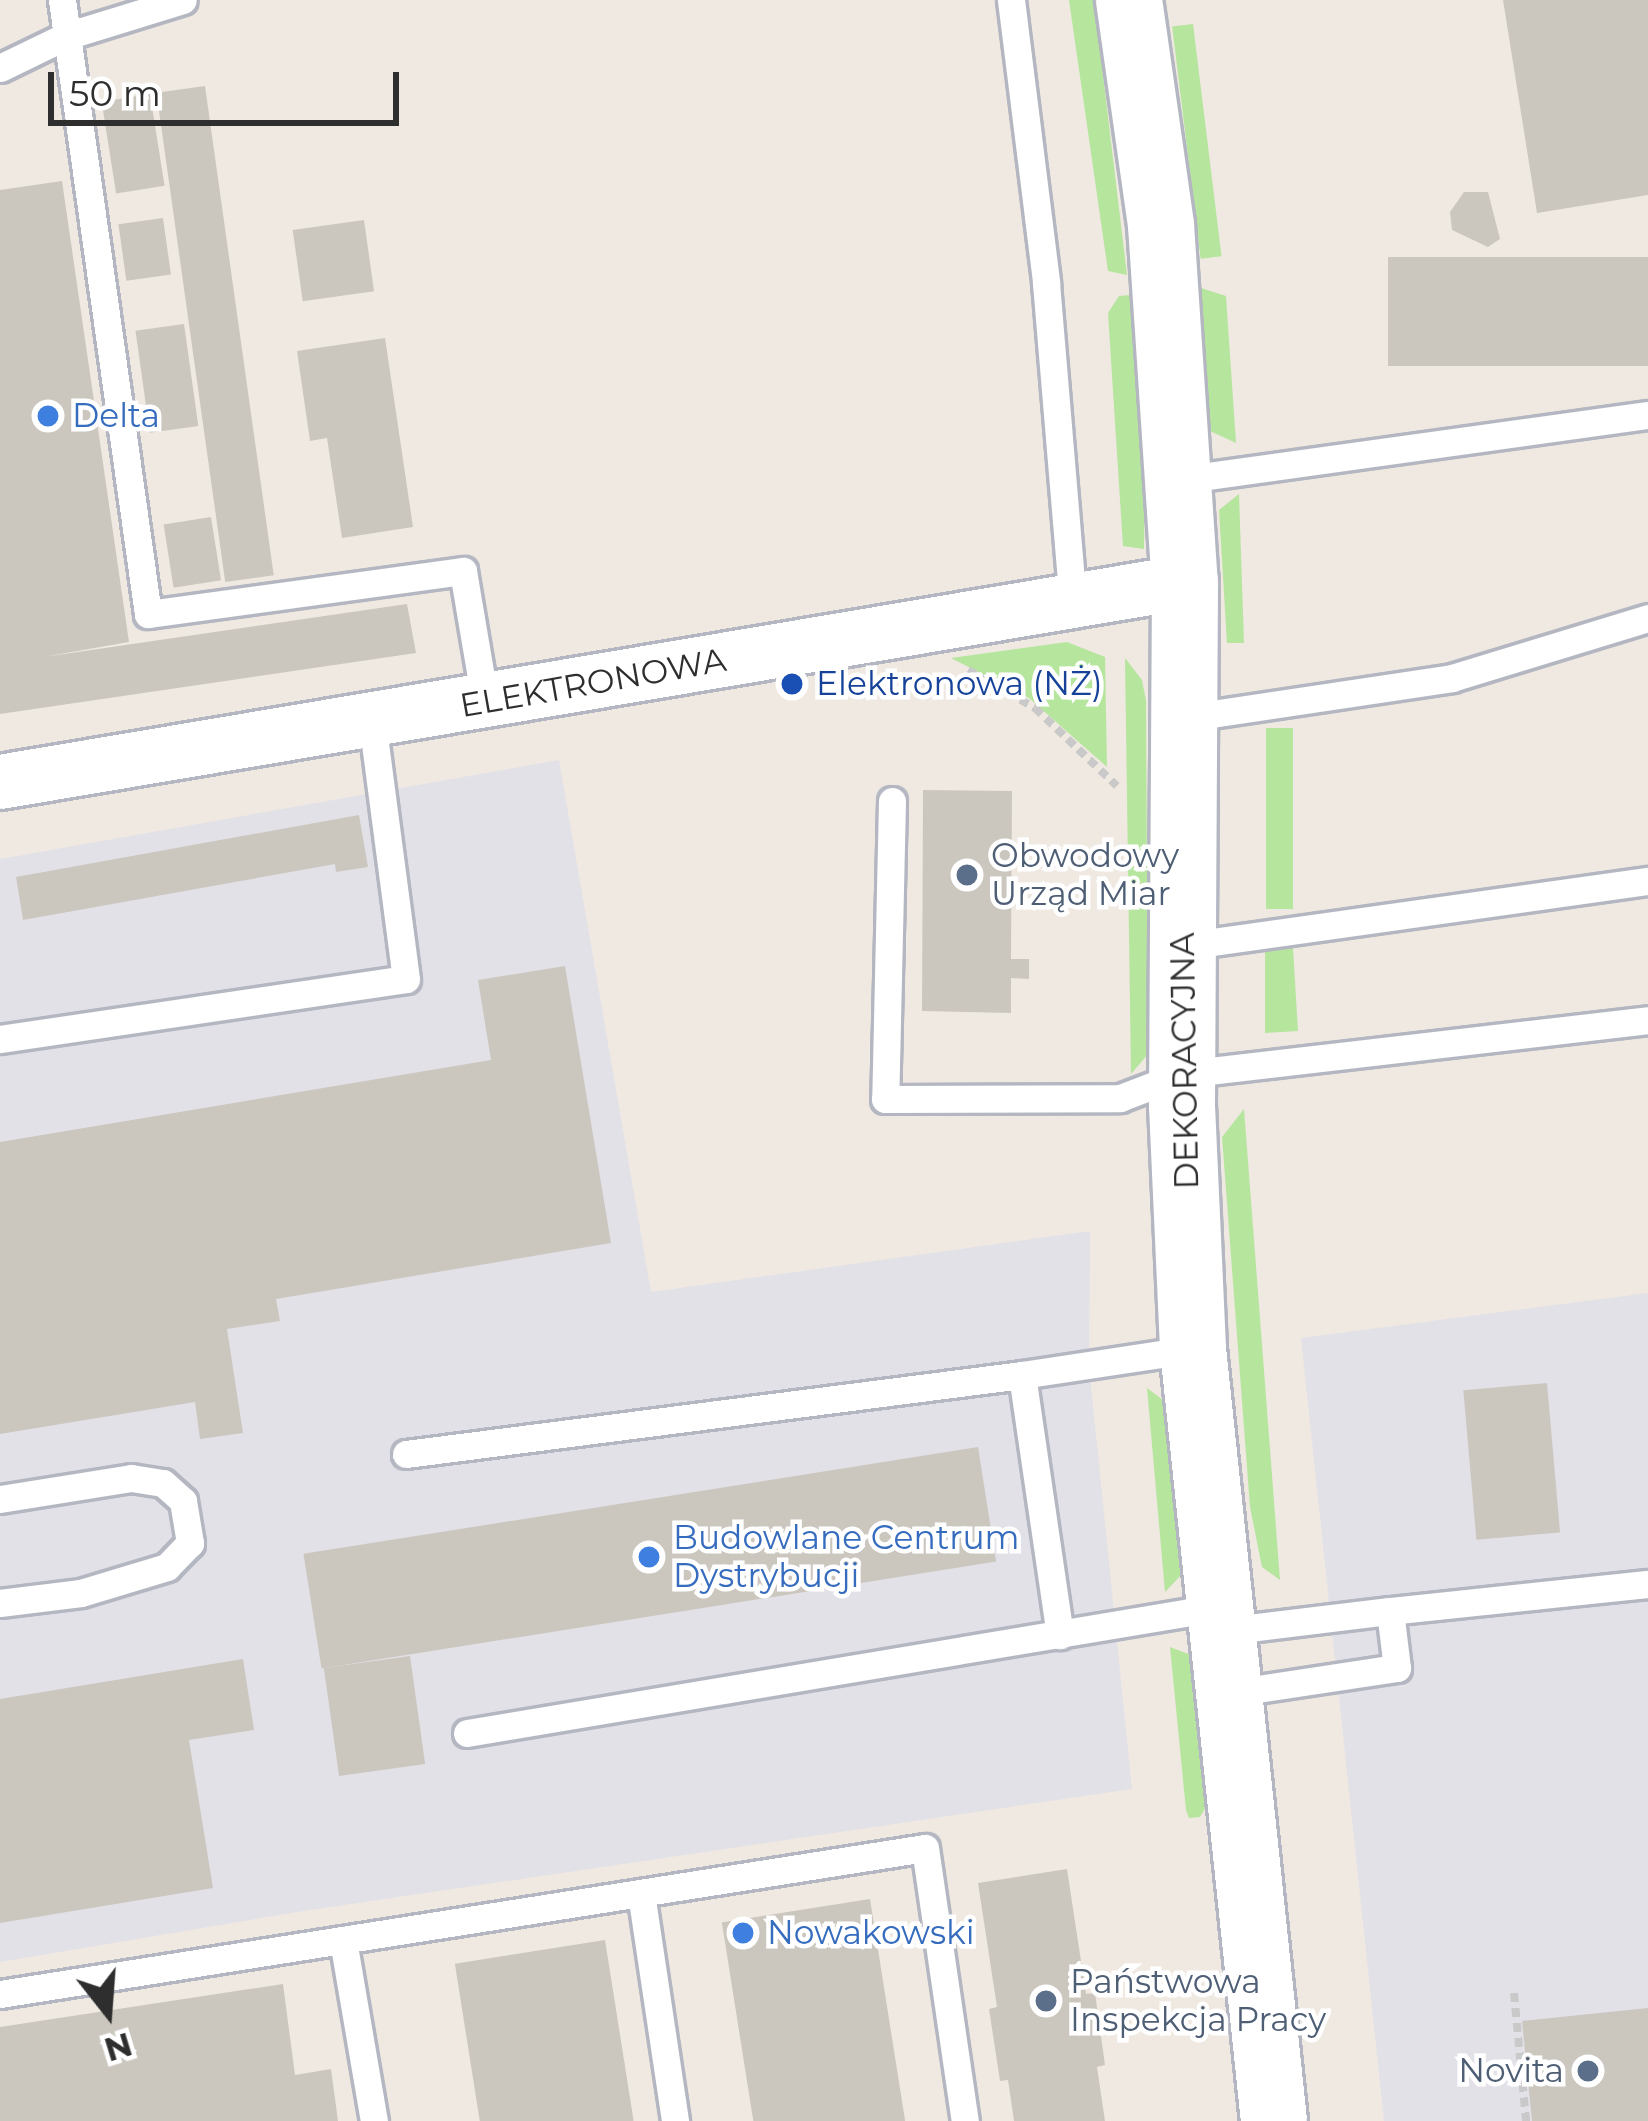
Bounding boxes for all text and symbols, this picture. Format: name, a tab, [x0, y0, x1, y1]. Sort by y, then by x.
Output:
scale bar	[54, 48, 405, 122]
text: 50 m	[69, 71, 161, 115]
place label: Delta	[72, 396, 160, 436]
marker: Delta	[35, 403, 61, 429]
street label: ELEKTRONOWA	[457, 640, 729, 726]
place label: Elektronowa (NŻ)	[816, 664, 1103, 704]
marker: Elektronowa (NŻ)	[779, 671, 805, 697]
place label: Obwodowy Urząd Miar	[991, 836, 1179, 914]
marker: Obwodowy Urząd Miar	[954, 862, 980, 888]
street label: DEKORACYJNA	[1163, 932, 1207, 1190]
place label: Budowlane Centrum Dystrybucji	[673, 1518, 1020, 1596]
marker: Budowlane Centrum Dystrybucji	[636, 1544, 662, 1570]
place label: Nowakowski	[767, 1913, 975, 1953]
marker: Nowakowski	[730, 1920, 756, 1946]
north arrow	[48, 1953, 168, 2073]
place label: Państwowa Inspekcja Pracy	[1070, 1962, 1326, 2040]
marker: Państwowa Inspekcja Pracy	[1033, 1988, 1059, 2014]
text: N	[100, 2024, 137, 2070]
place label: Novita	[1458, 2051, 1564, 2091]
marker: Novita	[1575, 2058, 1601, 2084]

